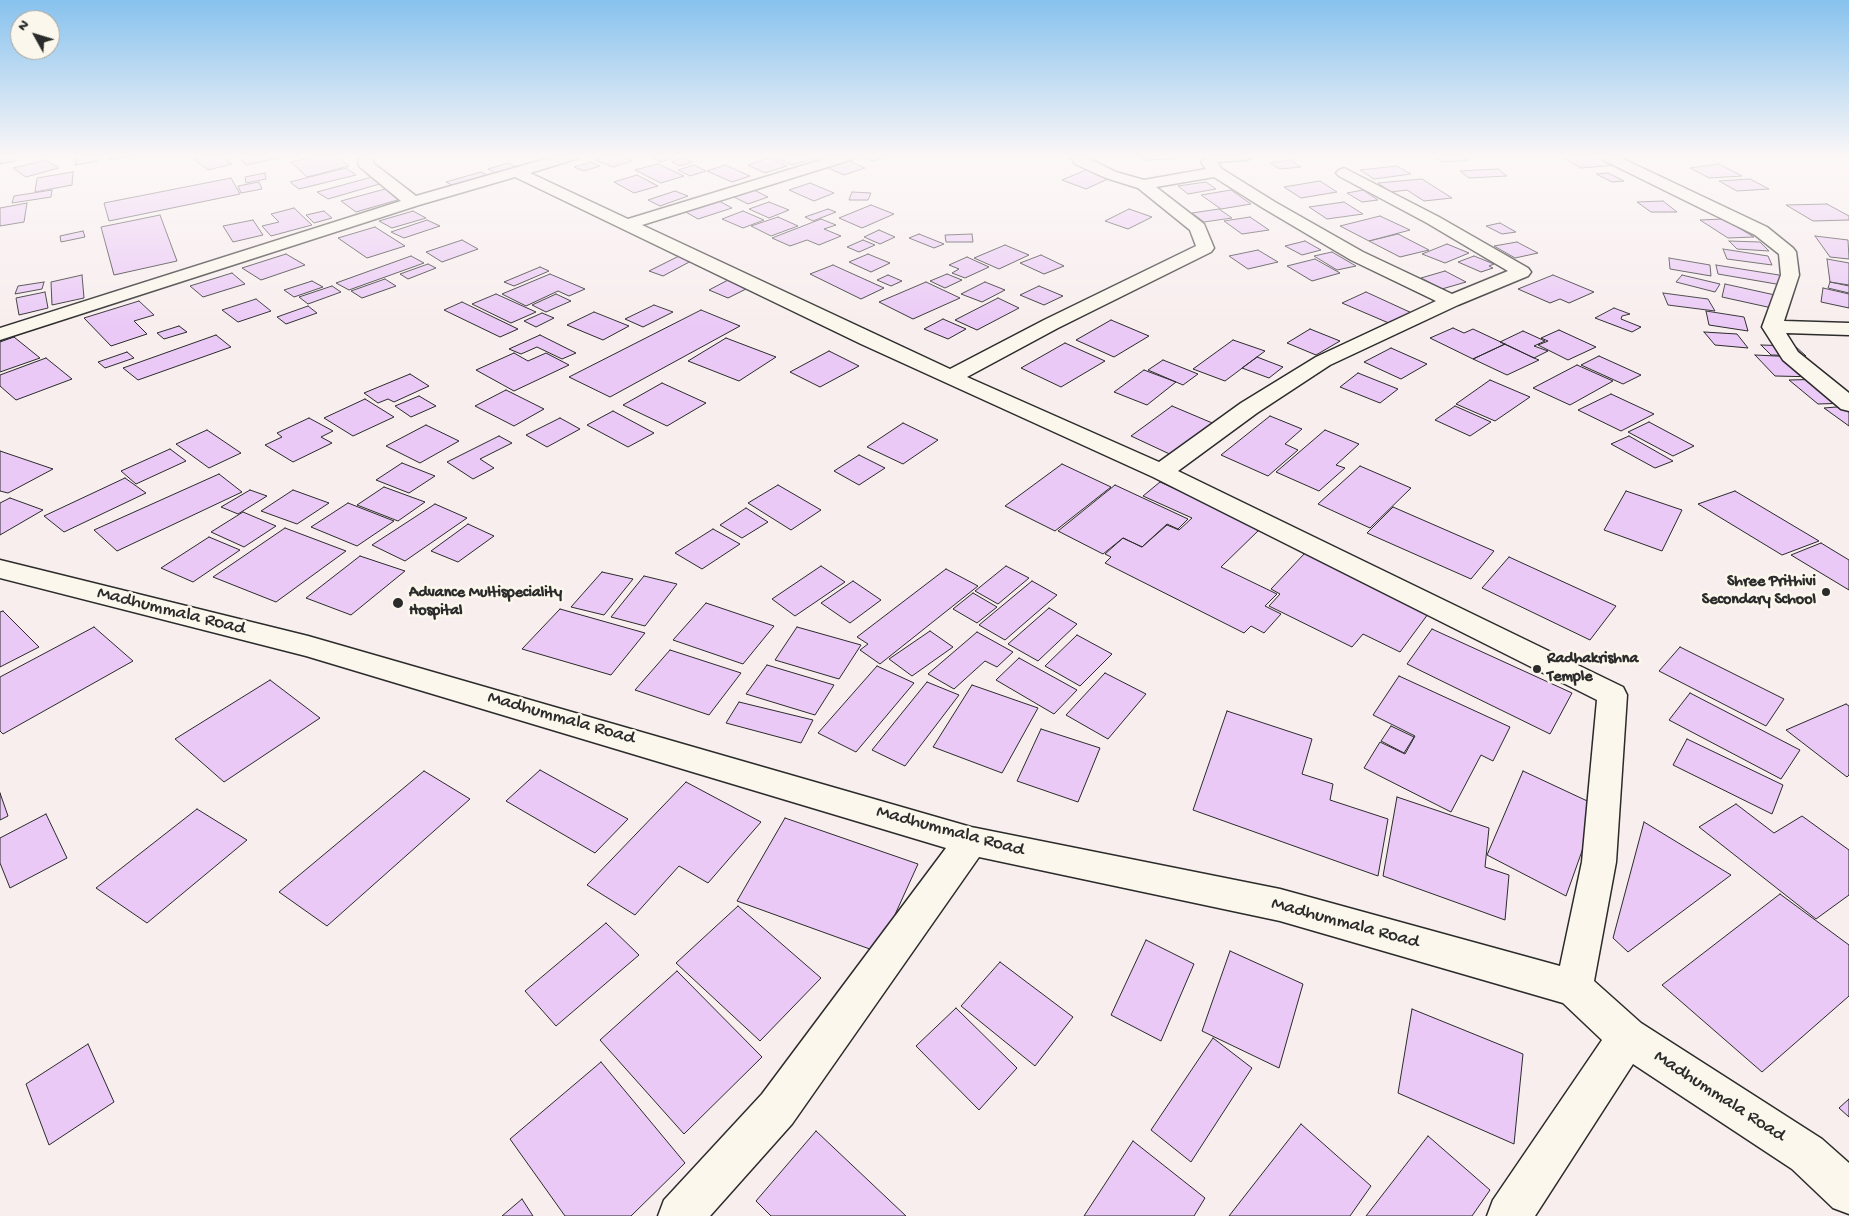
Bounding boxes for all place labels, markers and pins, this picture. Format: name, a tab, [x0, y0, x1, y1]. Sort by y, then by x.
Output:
place label: Shree Prithivi Secondary School	[1702, 573, 1816, 611]
place label: Advance Multispeciality Hospital	[409, 584, 562, 622]
marker: Shree Prithivi Secondary School	[1820, 586, 1832, 598]
marker: Advance Multispeciality Hospital	[391, 596, 405, 610]
place label: Radhakrishna Temple	[1547, 650, 1638, 688]
marker: Radhakrishna Temple	[1531, 663, 1543, 675]

